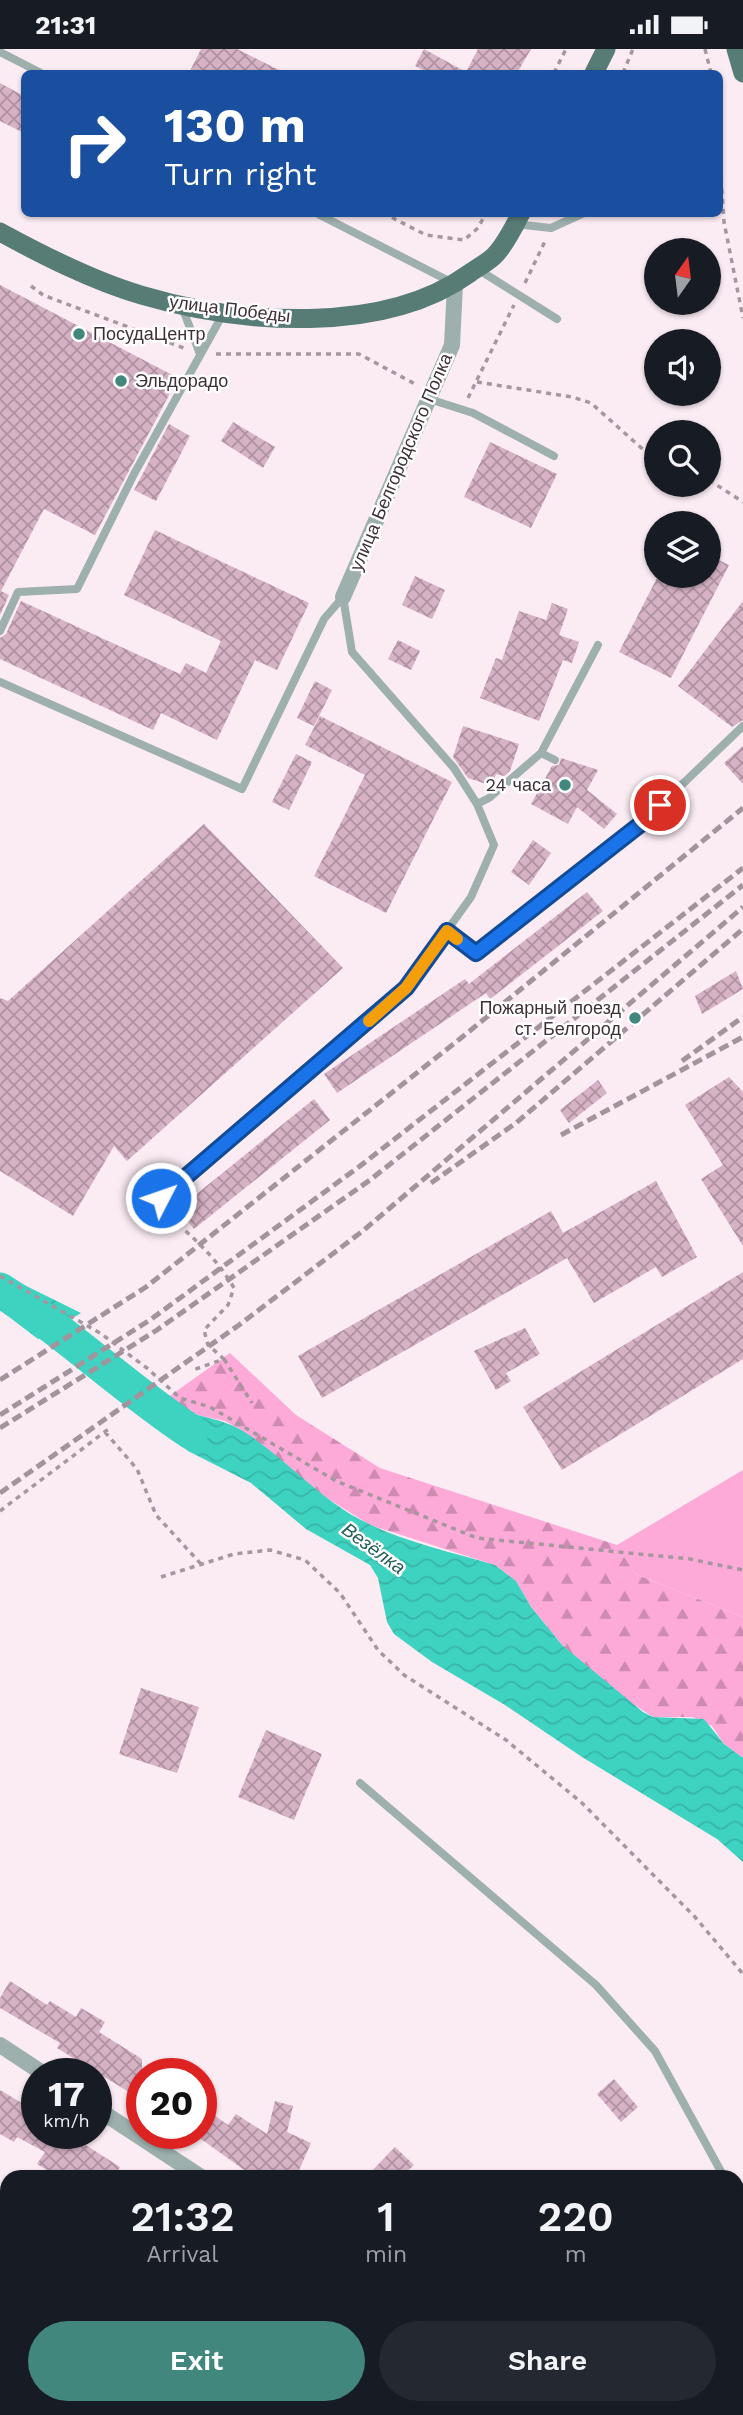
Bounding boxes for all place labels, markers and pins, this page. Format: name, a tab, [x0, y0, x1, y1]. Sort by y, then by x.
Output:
place label: ПосудаЦентр	[93, 323, 205, 344]
marker: ПосудаЦентр	[71, 326, 87, 342]
place label: Эльдорадо	[135, 370, 228, 391]
marker: Эльдорадо	[113, 373, 129, 389]
place label: 24 часа	[486, 774, 552, 795]
pin	[630, 775, 690, 835]
marker: 24 часа	[557, 777, 573, 793]
place label: Пожарный поезд ст. Белгород	[479, 997, 621, 1039]
marker: Пожарный поезд ст. Белгород	[627, 1010, 643, 1026]

